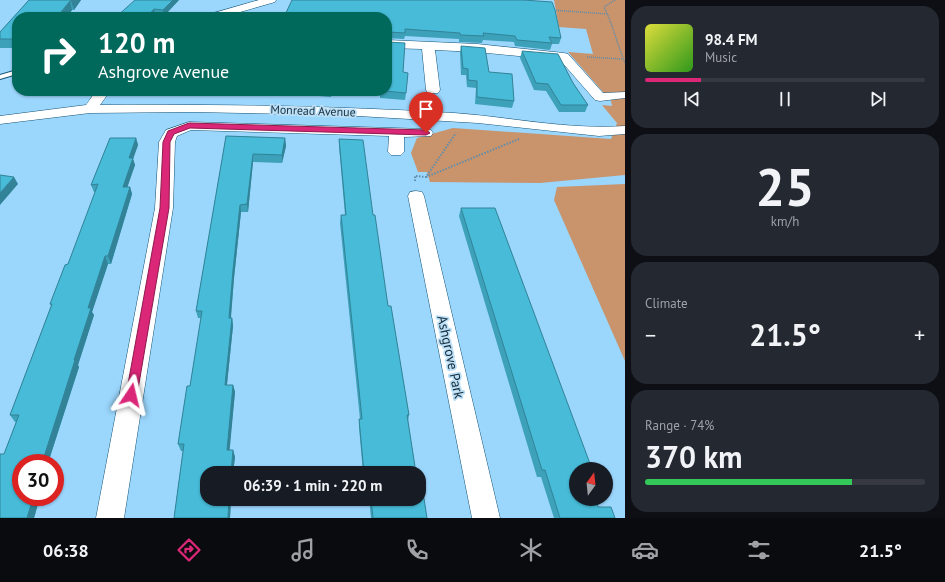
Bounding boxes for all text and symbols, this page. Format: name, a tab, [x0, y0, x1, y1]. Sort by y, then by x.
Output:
text: 120 m	[98, 24, 175, 61]
icon: right	[32, 28, 84, 80]
text: 98.4 FM	[705, 30, 758, 49]
text: Music	[705, 49, 737, 66]
text: Ashgrove Avenue	[98, 60, 229, 83]
icon: previous	[681, 88, 703, 110]
icon: pause	[774, 88, 796, 110]
icon: next	[867, 88, 889, 110]
pin	[409, 92, 443, 133]
icon: arrive	[415, 98, 437, 120]
street label: Monread Avenue	[270, 102, 356, 119]
text: 25	[756, 153, 814, 220]
text: km/h	[771, 213, 799, 230]
text: Climate	[645, 295, 688, 312]
street label: Ashgrove Park	[433, 314, 469, 401]
text: 21.5°	[749, 315, 821, 354]
text: −	[645, 321, 656, 349]
text: +	[914, 321, 925, 349]
position arrow	[110, 374, 152, 416]
text: Range · 74%	[645, 417, 714, 434]
text: 370 km	[645, 437, 743, 476]
speed limit sign: 30	[12, 454, 64, 506]
north arrow	[569, 462, 613, 506]
map controls	[569, 462, 613, 506]
text: 06:39 · 1 min · 220 m	[244, 476, 382, 495]
icon: directions	[175, 536, 203, 564]
icon: music	[289, 536, 317, 564]
icon: phone	[403, 536, 431, 564]
icon: climate	[517, 536, 545, 564]
icon: car	[631, 536, 659, 564]
icon: filters	[745, 536, 773, 564]
text: 06:38	[43, 539, 89, 562]
text: 21.5°	[859, 539, 902, 562]

